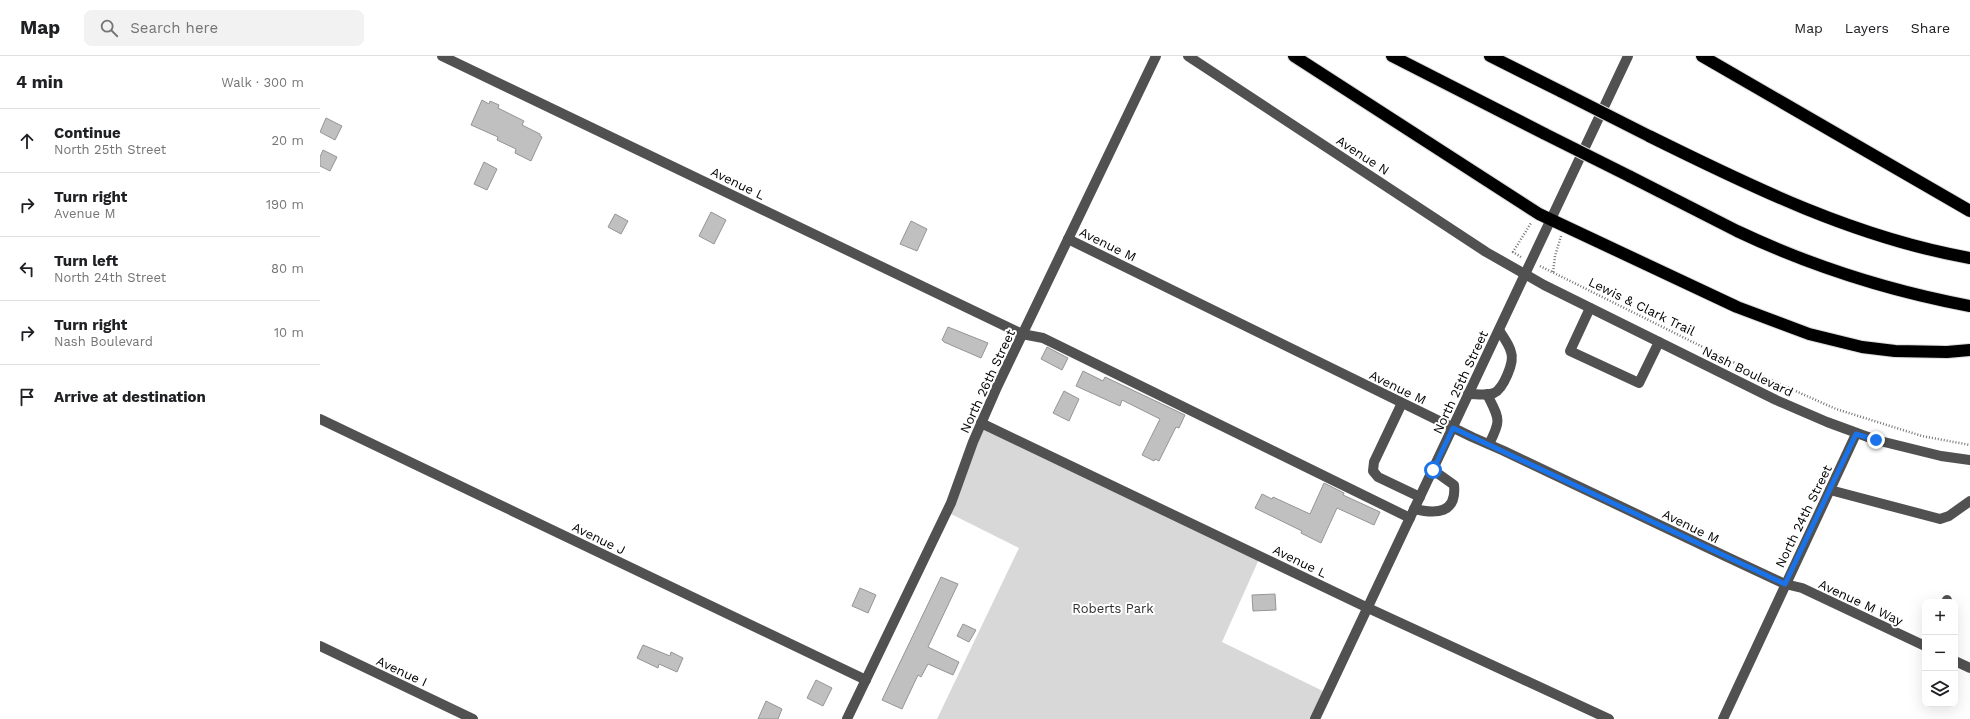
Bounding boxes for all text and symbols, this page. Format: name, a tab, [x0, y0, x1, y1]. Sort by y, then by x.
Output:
search box	[84, 10, 364, 46]
text: Map	[20, 16, 60, 39]
icon: search	[98, 17, 120, 39]
text: Search here	[130, 19, 218, 37]
text: Map	[1794, 20, 1823, 36]
text: Layers	[1845, 20, 1889, 36]
text: Share	[1911, 20, 1950, 36]
text: 4 min	[16, 72, 63, 92]
text: Walk · 300 m	[221, 75, 304, 90]
text: Continue	[54, 124, 121, 142]
icon: ahead	[16, 130, 38, 152]
text: 20 m	[272, 133, 304, 148]
street label: Avenue N	[1333, 133, 1392, 178]
text: North 25th Street	[54, 142, 166, 157]
street label: Avenue L	[708, 164, 767, 203]
text: Turn right	[54, 188, 127, 206]
icon: right	[16, 194, 38, 216]
text: 190 m	[266, 197, 304, 212]
text: Avenue M	[54, 206, 116, 221]
street label: Avenue M	[1077, 224, 1139, 265]
text: Turn left	[54, 252, 118, 270]
icon: left	[16, 258, 38, 280]
text: 80 m	[271, 261, 304, 276]
text: North 24th Street	[54, 270, 166, 285]
street label: Lewis & Clark Trail	[1586, 274, 1698, 339]
text: Turn right	[54, 316, 127, 334]
icon: right	[16, 322, 38, 344]
text: 10 m	[274, 325, 304, 340]
street label: North 26th Street	[957, 327, 1018, 435]
street label: North 25th Street	[1430, 328, 1491, 436]
text: Nash Boulevard	[54, 334, 153, 349]
street label: Nash Boulevard	[1700, 343, 1796, 400]
street label: Avenue M	[1367, 367, 1429, 408]
icon: arrive	[16, 386, 38, 408]
text: Arrive at destination	[54, 388, 206, 406]
route end	[1867, 431, 1885, 449]
route start	[1424, 461, 1442, 479]
street label: North 24th Street	[1772, 462, 1835, 570]
street label: Avenue M	[1660, 506, 1722, 547]
street label: Avenue J	[570, 519, 628, 558]
street label: Avenue L	[1270, 542, 1329, 581]
street label: Avenue M Way	[1816, 576, 1906, 629]
map controls	[1922, 599, 1958, 707]
button: +	[1922, 599, 1958, 635]
park label: Roberts Park	[1072, 601, 1154, 616]
button: −	[1922, 635, 1958, 671]
street label: Avenue I	[374, 653, 430, 690]
button: layers	[1922, 671, 1958, 707]

